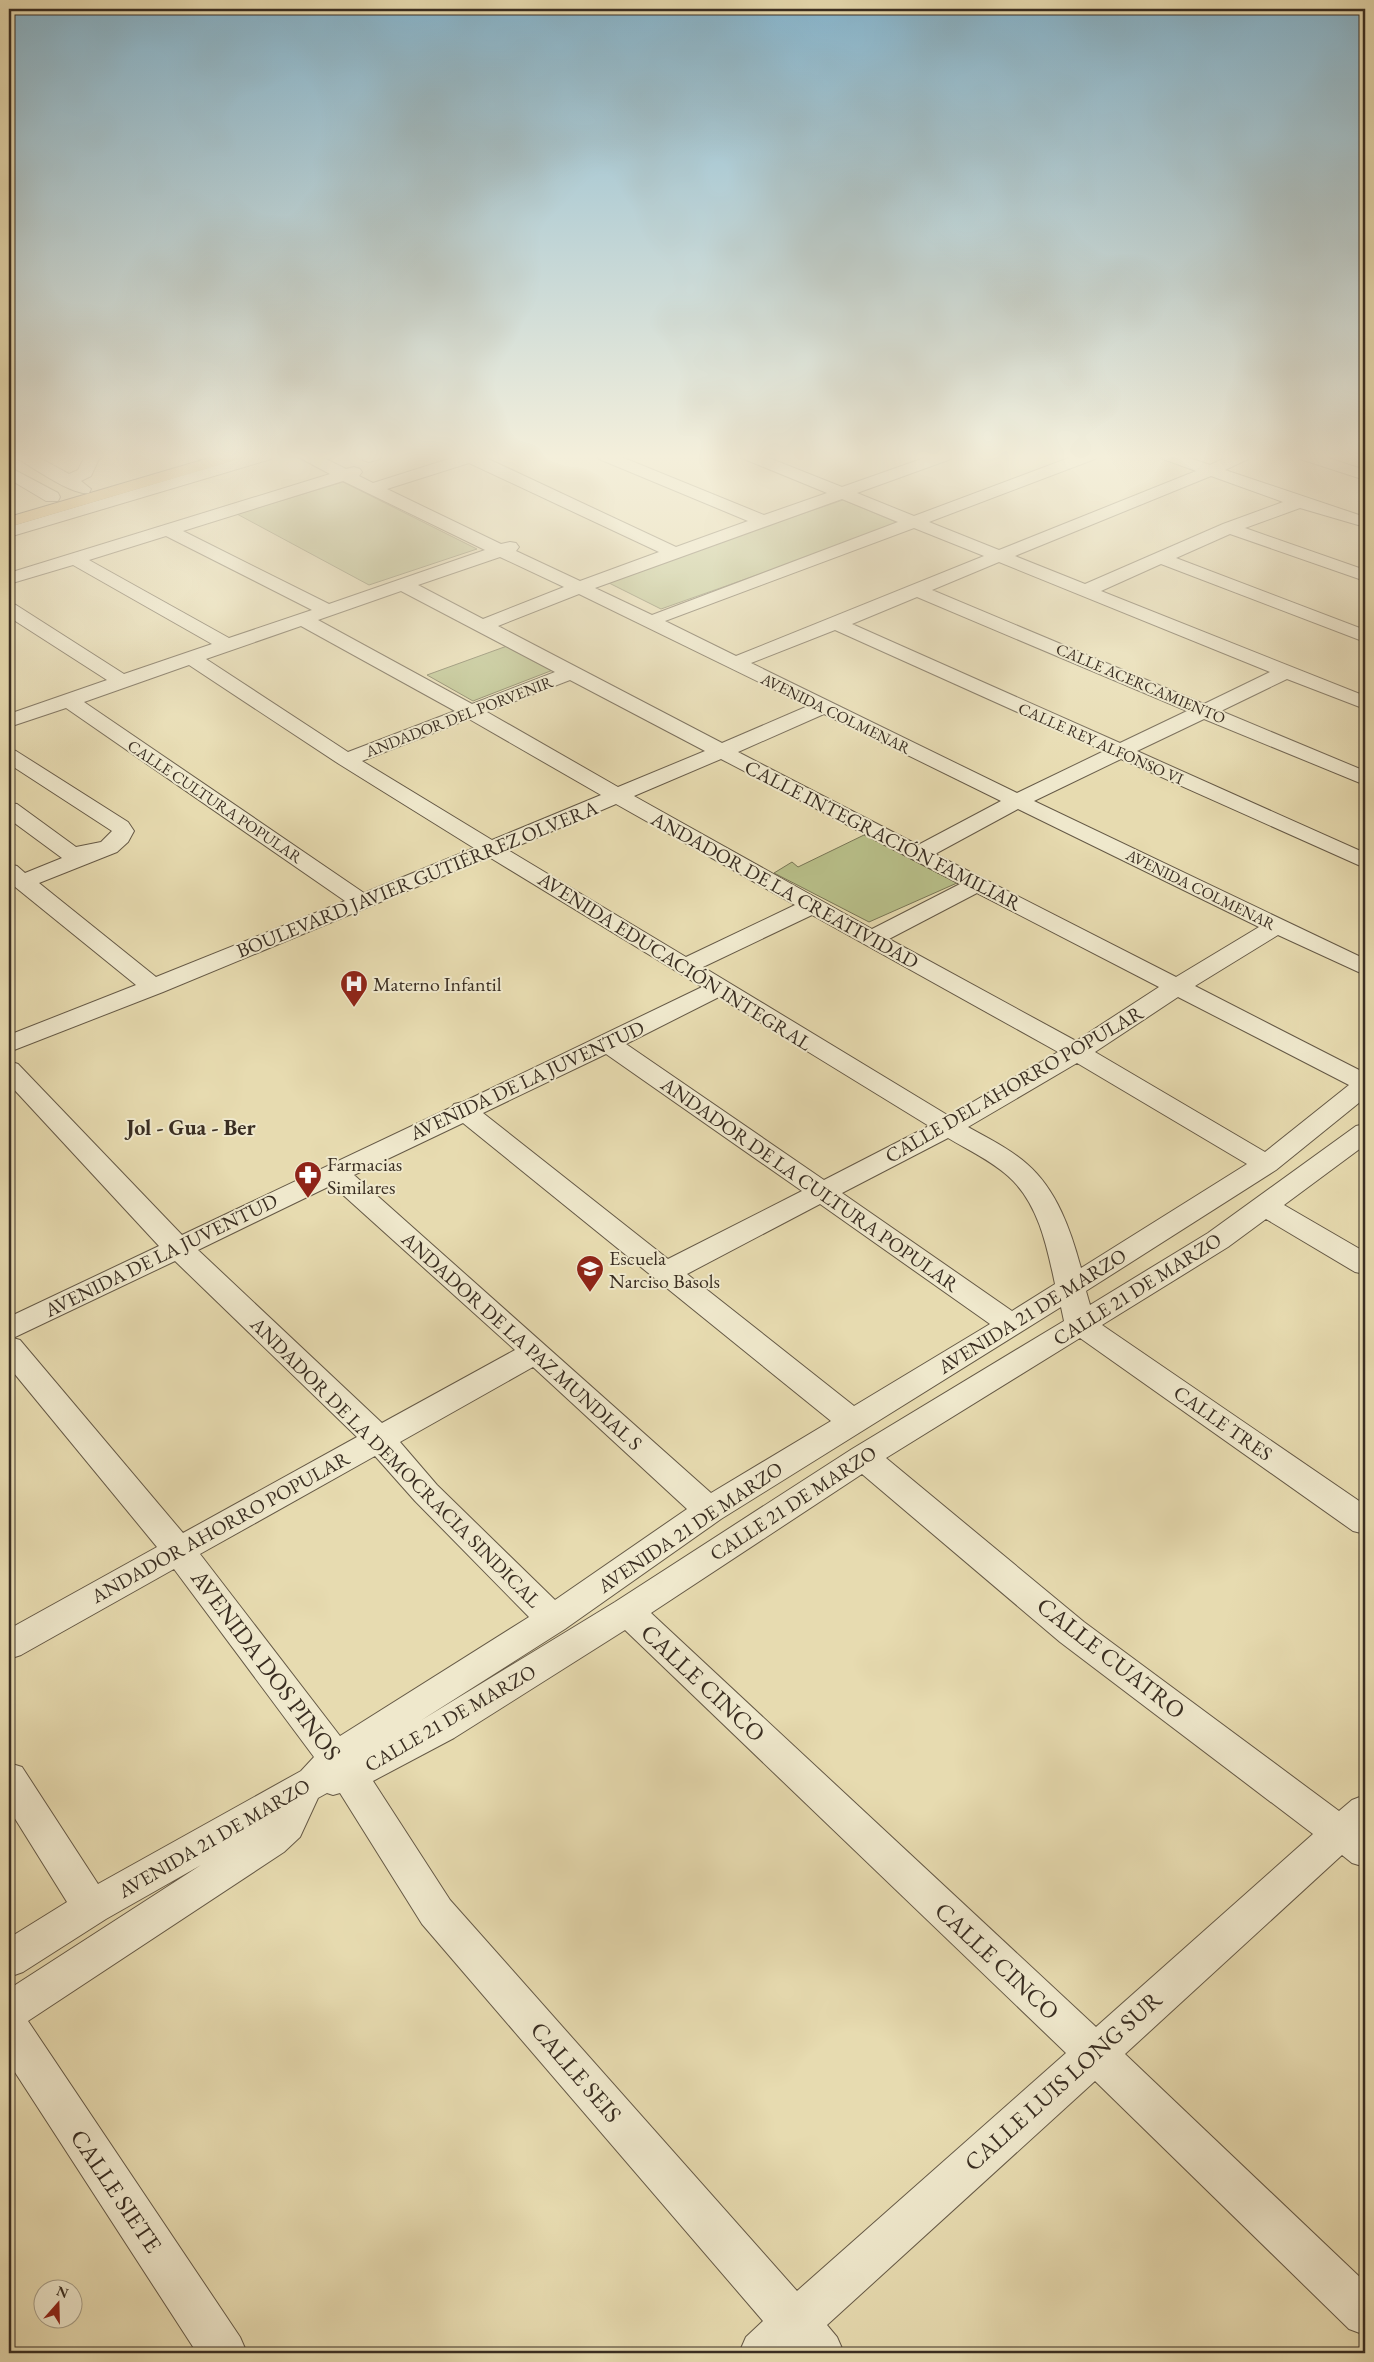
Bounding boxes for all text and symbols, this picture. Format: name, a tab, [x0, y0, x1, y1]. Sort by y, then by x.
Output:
street label: CALLE ACERCAMIENTO	[1053, 638, 1229, 729]
street label: AVENIDA COLMENAR	[757, 668, 915, 759]
street label: ANDADOR DEL PORVENIR	[362, 671, 556, 762]
street label: CALLE REY ALFONSO VI	[1015, 698, 1187, 790]
street label: CALLE CULTURA POPULAR	[123, 735, 307, 868]
street label: CALLE INTEGRACIÓN FAMILIAR	[740, 754, 1026, 917]
street label: BOULEVARD JAVIER GUTIÉRREZ OLVERA	[232, 794, 602, 964]
street label: ANDADOR DE LA CREATIVIDAD	[646, 805, 923, 975]
street label: AVENIDA COLMENAR	[1122, 844, 1280, 935]
street label: AVENIDA EDUCACIÓN INTEGRAL	[532, 865, 817, 1056]
hospital icon: Materno Infantil	[339, 969, 369, 1008]
place label: Materno Infantil	[373, 971, 502, 997]
street label: CALLE DEL AHORRO POPULAR	[880, 999, 1148, 1169]
street label: AVENIDA DE LA JUVENTUD	[405, 1014, 648, 1146]
street label: ANDADOR DE LA CULTURA POPULAR	[655, 1070, 965, 1298]
district label: Jol - Gua - Ber	[124, 1113, 257, 1142]
place label: Farmacias Similares	[327, 1151, 402, 1200]
pharmacy icon: Farmacias Similares	[293, 1160, 323, 1199]
street label: AVENIDA DE LA JUVENTUD	[39, 1187, 282, 1323]
street label: ANDADOR DE LA PAZ MUNDIAL S	[396, 1225, 648, 1456]
street label: CALLE 21 DE MARZO	[1048, 1227, 1226, 1351]
street label: AVENIDA 21 DE MARZO	[932, 1242, 1131, 1380]
place label: Escuela Narciso Basols	[609, 1245, 720, 1294]
school or university icon: Escuela Narciso Basols	[575, 1254, 605, 1293]
street label: ANDADOR DE LA DEMOCRACIA SINDICAL	[244, 1310, 547, 1613]
street label: CALLE TRES	[1168, 1379, 1278, 1467]
street label: CALLE 21 DE MARZO	[705, 1439, 881, 1567]
street label: ANDADOR AHORRO POPULAR	[85, 1445, 354, 1610]
street label: AVENIDA 21 DE MARZO	[592, 1455, 788, 1599]
street label: AVENIDA DOS PINOS	[184, 1562, 348, 1766]
street label: CALLE CUATRO	[1031, 1590, 1192, 1725]
street label: CALLE CINCO	[634, 1617, 772, 1748]
street label: CALLE 21 DE MARZO	[360, 1658, 540, 1778]
street label: AVENIDA 21 DE MARZO	[112, 1772, 315, 1904]
street label: CALLE CINCO	[928, 1895, 1066, 2026]
street label: CALLE LUIS LONG SUR	[957, 1983, 1169, 2178]
street label: CALLE SEIS	[524, 2015, 629, 2129]
street label: CALLE SIETE	[64, 2123, 169, 2258]
north arrow	[32, 2280, 82, 2330]
text: N	[54, 2281, 71, 2302]

